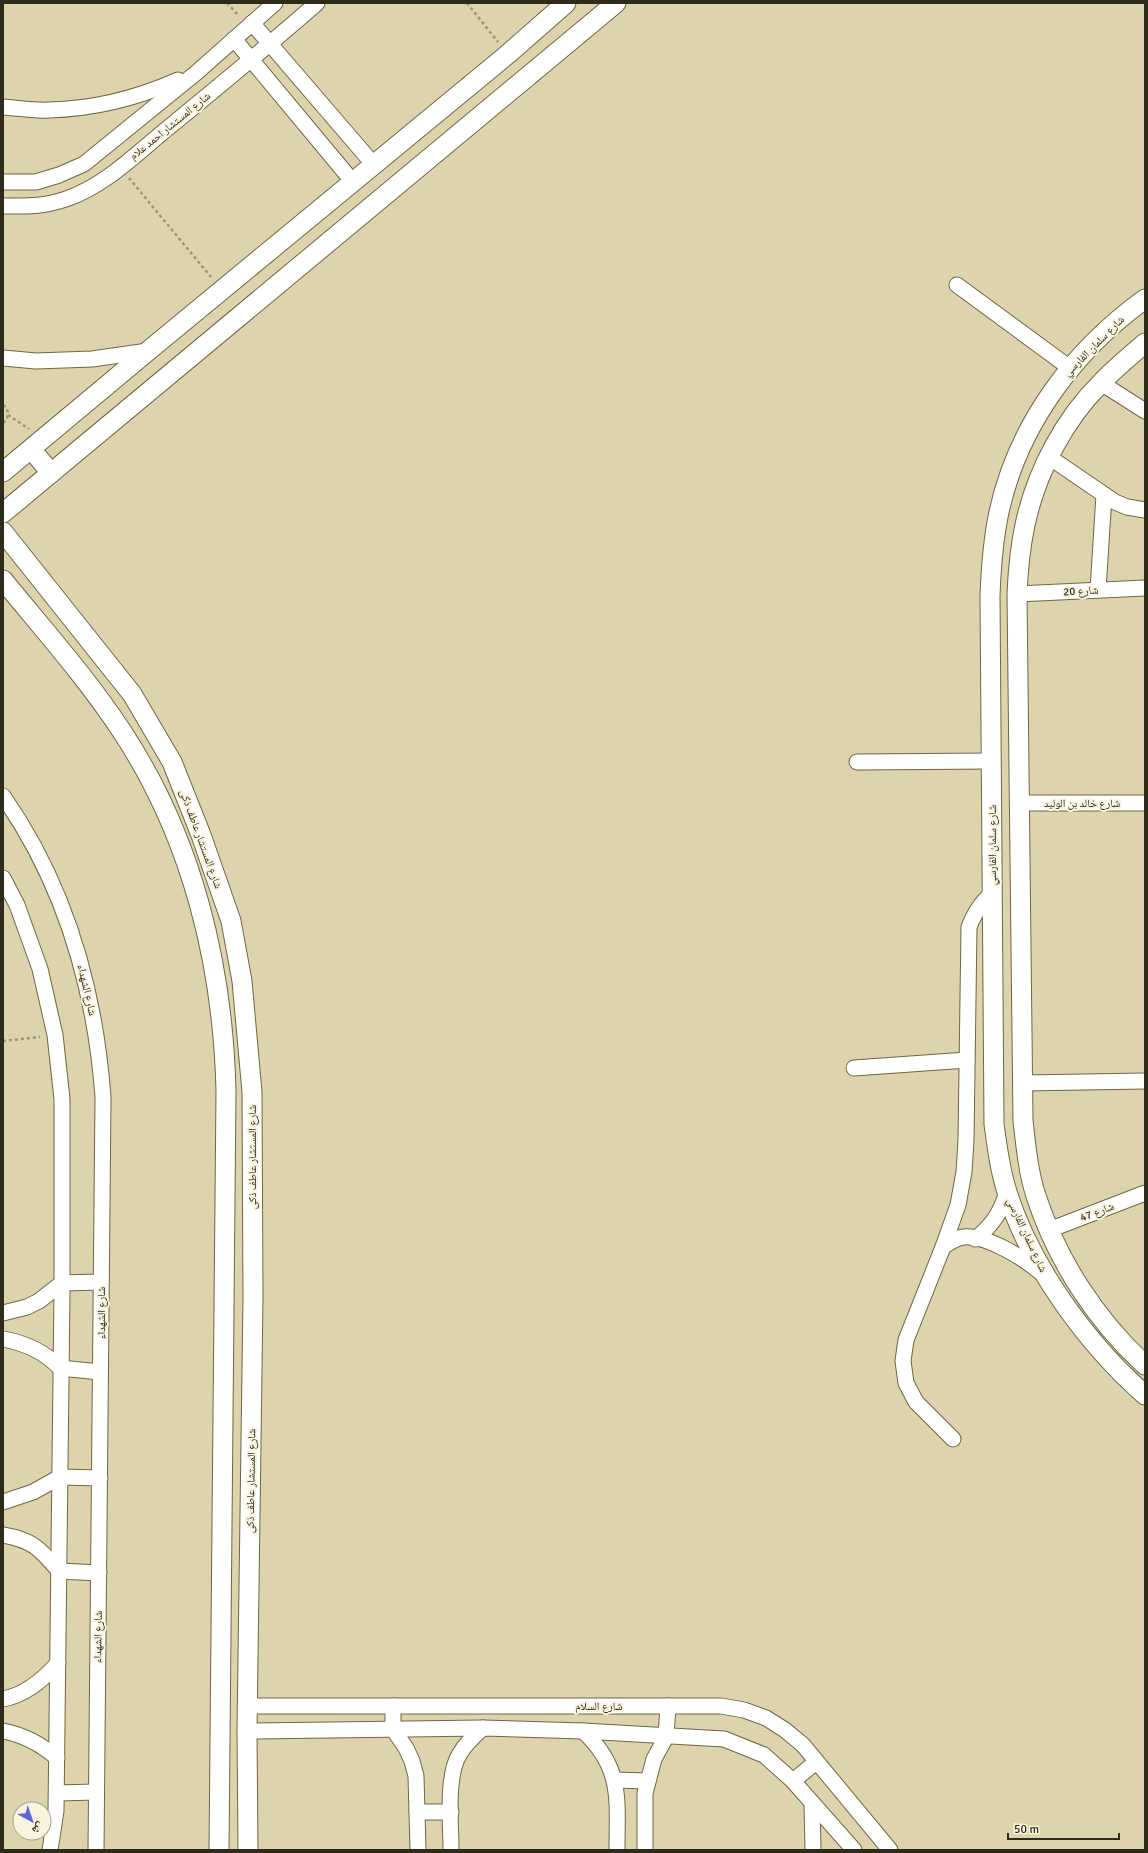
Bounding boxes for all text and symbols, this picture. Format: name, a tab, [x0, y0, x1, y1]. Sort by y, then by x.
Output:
street label: شارع المستشار احمد علام	[127, 89, 213, 163]
street label: شارع سلمان الفارسي	[1061, 313, 1128, 380]
street label: شارع 20	[1063, 584, 1099, 598]
street label: شارع المستشار عاطف ذكى	[177, 788, 225, 890]
street label: شارع خالد بن الوليد	[1044, 797, 1120, 810]
street label: شارع سلمان الفارسي	[986, 805, 1000, 885]
street label: شارع الشهداء	[75, 963, 99, 1017]
street label: شارع المستشار عاطف ذكى	[246, 1105, 259, 1209]
street label: شارع سلمان الفارسي	[1002, 1196, 1050, 1275]
street label: شارع 47	[1078, 1200, 1116, 1224]
street label: شارع الشهداء	[95, 1287, 108, 1339]
street label: شارع المستشار عاطف ذكى	[244, 1429, 258, 1533]
street label: شارع الشهداء	[91, 1611, 105, 1663]
street label: شارع السلام	[575, 1700, 623, 1713]
north arrow	[12, 1801, 52, 1841]
scale bar	[1008, 1815, 1119, 1841]
text: ش	[29, 1819, 47, 1837]
text: 50 m	[1014, 1822, 1039, 1837]

